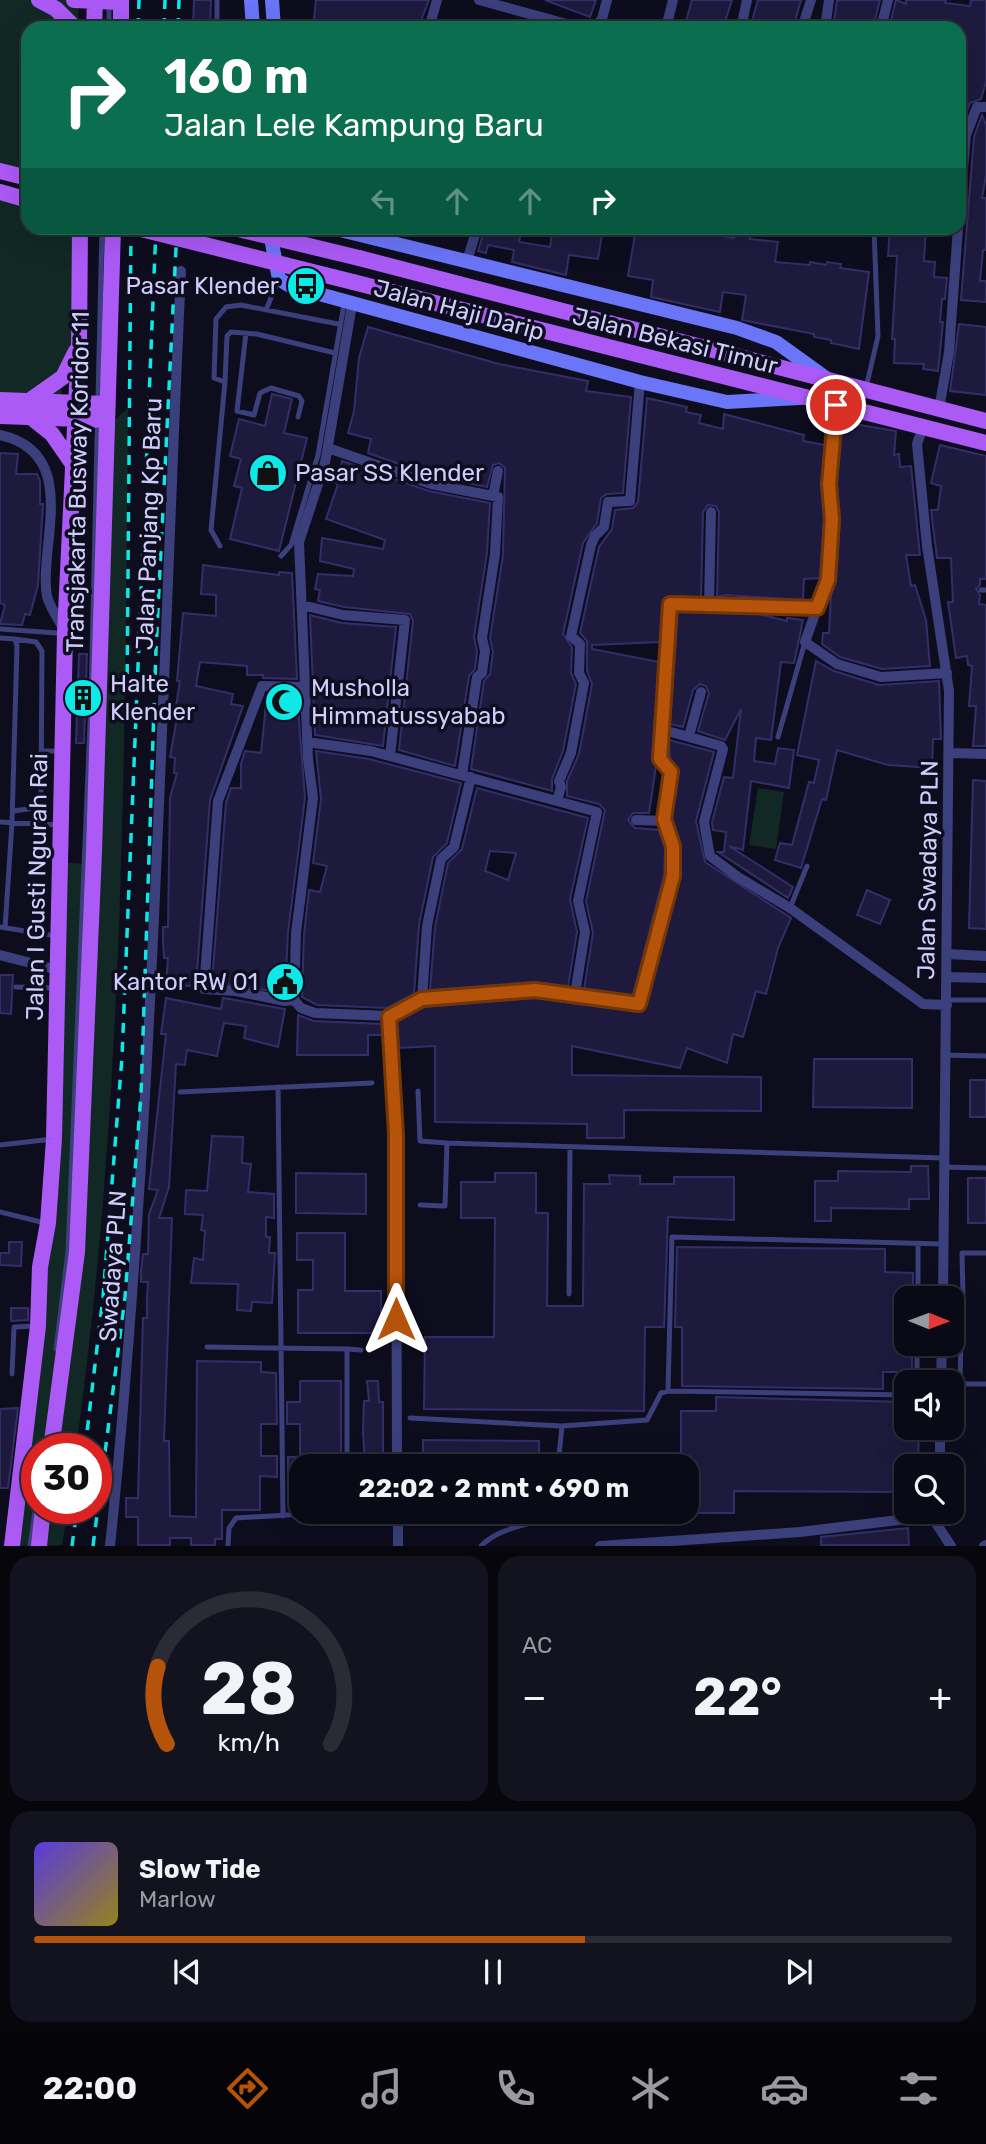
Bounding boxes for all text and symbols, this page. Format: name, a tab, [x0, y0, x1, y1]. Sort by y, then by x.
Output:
text: 160 m	[164, 47, 309, 105]
icon: right	[49, 49, 140, 140]
text: Jalan Lele Kampung Baru	[164, 106, 544, 144]
icon: left	[365, 182, 403, 220]
icon: ahead	[438, 182, 476, 220]
icon: ahead	[511, 182, 549, 220]
icon: right	[584, 182, 622, 220]
bus stop icon: Pasar Klender	[285, 265, 327, 307]
place label: Pasar Klender	[126, 272, 279, 300]
street label: Jalan Haji Darip	[371, 274, 547, 346]
street label: Jalan Bekasi Timur	[569, 302, 781, 380]
street label: Transjakarta Busway Koridor 11	[61, 311, 95, 653]
pin	[806, 375, 866, 435]
icon: arrive	[817, 386, 855, 424]
street label: Jalan Panjang Kp Baru	[131, 397, 167, 651]
shop icon: Pasar SS Klender	[247, 452, 289, 494]
place label: Pasar SS Klender	[295, 459, 484, 487]
place label: Halte Klender	[110, 670, 195, 726]
place label: Musholla Himmatussyabab	[311, 674, 505, 730]
building icon: Halte Klender	[62, 677, 104, 719]
mosque icon: Musholla Himmatussyabab	[263, 681, 305, 723]
street label: Jalan I Gusti Ngurah Rai	[21, 753, 53, 1021]
street label: Jalan Swadaya PLN	[912, 760, 944, 980]
public building icon: Kantor RW 01	[264, 961, 306, 1003]
place label: Kantor RW 01	[113, 968, 258, 996]
street label: Swadaya PLN	[94, 1189, 132, 1343]
position arrow	[359, 1282, 433, 1356]
north arrow	[894, 1286, 964, 1356]
map controls	[894, 1286, 964, 1524]
button: sound	[894, 1370, 964, 1440]
speed limit sign: 30	[21, 1433, 112, 1524]
button: search	[894, 1454, 964, 1524]
text: 22:02 · 2 mnt · 690 m	[359, 1473, 629, 1504]
text: AC	[522, 1631, 552, 1659]
text: 28	[201, 1647, 297, 1733]
text: 22°	[693, 1666, 782, 1728]
text: −	[522, 1674, 547, 1720]
text: +	[928, 1674, 952, 1720]
text: km/h	[218, 1728, 280, 1757]
text: Slow Tide	[139, 1854, 261, 1885]
text: Marlow	[139, 1885, 216, 1913]
icon: previous	[168, 1953, 206, 1991]
icon: pause	[474, 1953, 512, 1991]
icon: next	[780, 1953, 818, 1991]
icon: directions	[223, 2064, 272, 2113]
icon: music	[357, 2064, 406, 2113]
icon: phone	[491, 2064, 540, 2113]
icon: climate	[626, 2064, 675, 2113]
icon: car	[760, 2064, 809, 2113]
icon: filters	[894, 2064, 943, 2113]
text: 22:00	[43, 2069, 137, 2107]

